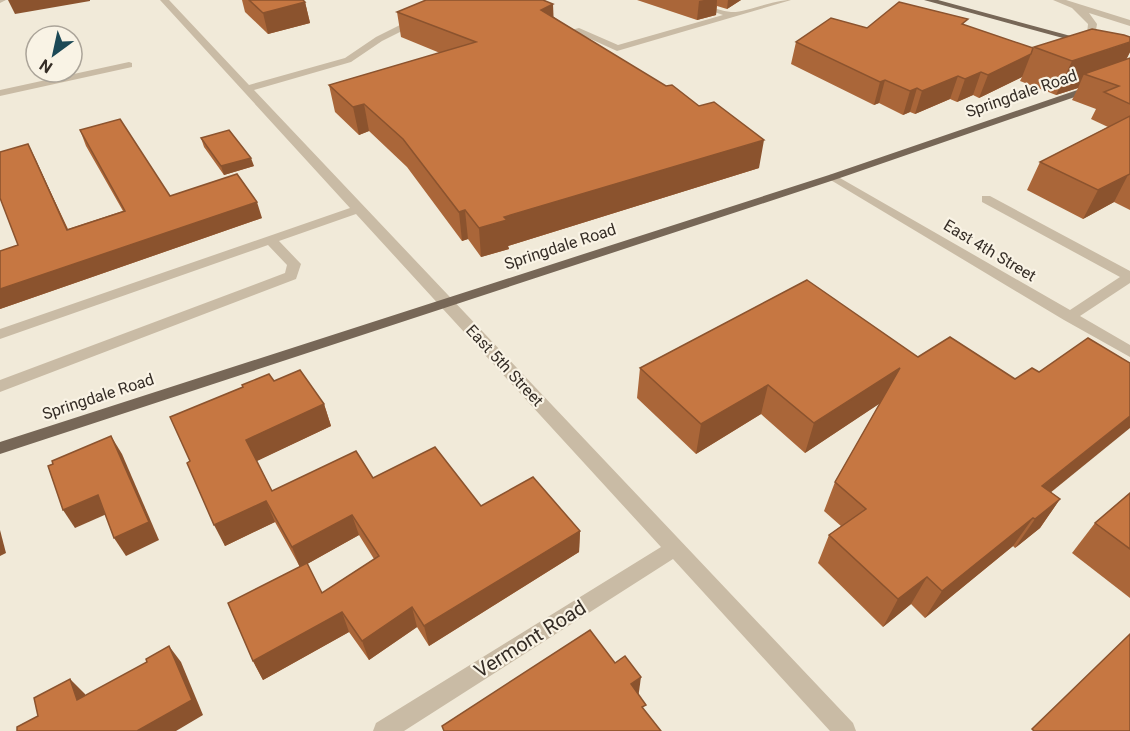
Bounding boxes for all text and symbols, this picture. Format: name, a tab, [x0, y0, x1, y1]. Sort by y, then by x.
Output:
north arrow	[24, 24, 84, 84]
text: N	[36, 55, 56, 77]
street label: Springdale Road	[963, 66, 1079, 121]
street label: East 4th Street	[940, 215, 1039, 285]
street label: Springdale Road	[502, 219, 618, 273]
street label: East 5th Street	[462, 321, 547, 410]
street label: Springdale Road	[40, 369, 156, 423]
street label: Vermont Road	[470, 595, 590, 683]

